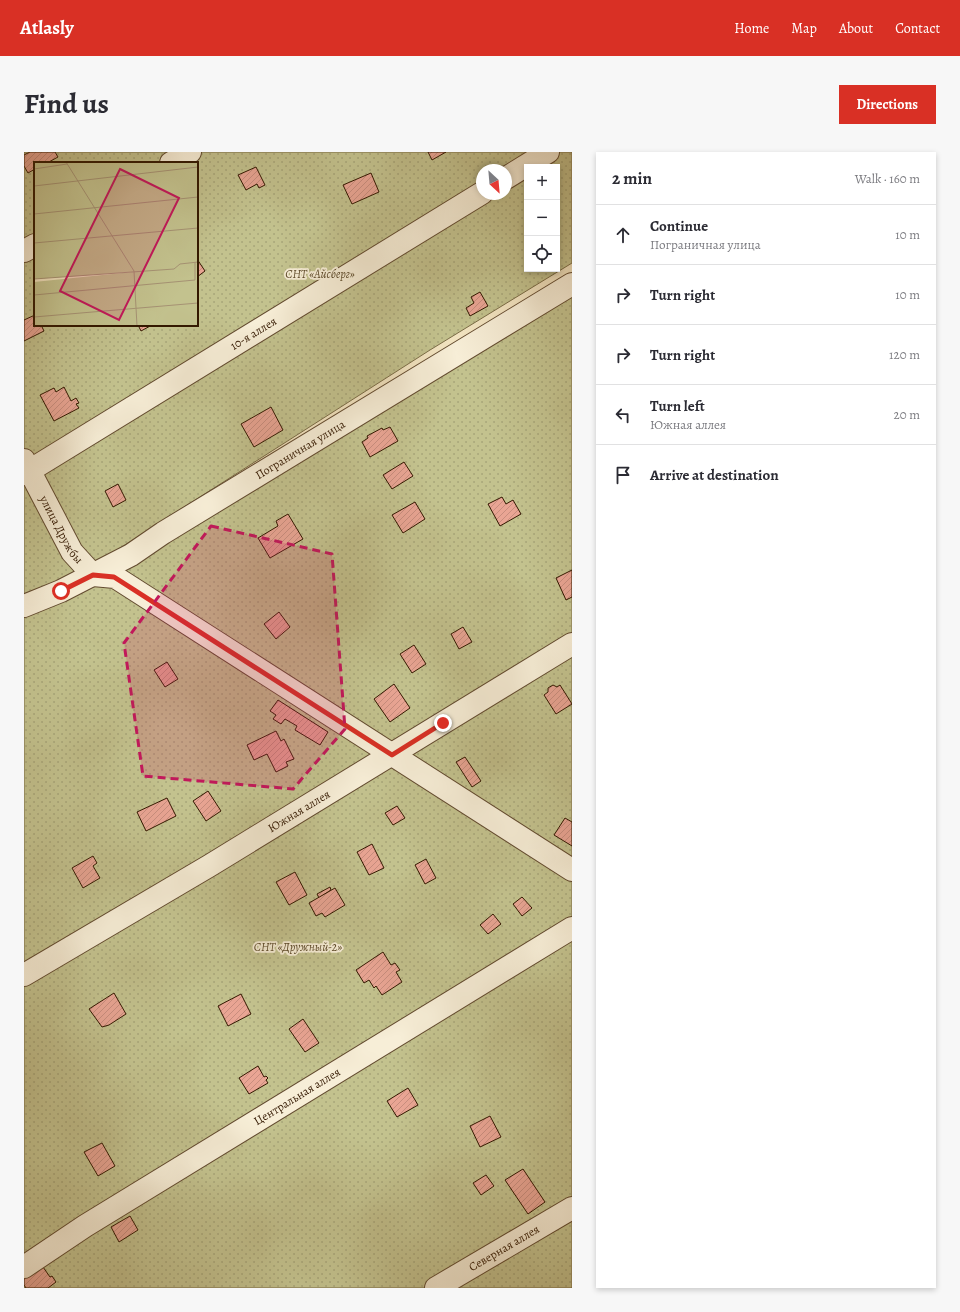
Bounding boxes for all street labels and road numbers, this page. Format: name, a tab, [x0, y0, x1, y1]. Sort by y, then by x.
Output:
street label: 10-я аллея	[227, 313, 280, 354]
street label: Пограничная улица	[252, 416, 348, 483]
street label: улица Дружбы	[35, 492, 87, 567]
street label: Южная аллея	[265, 786, 333, 836]
street label: Центральная аллея	[251, 1064, 343, 1129]
street label: Северная аллея	[466, 1221, 543, 1275]

